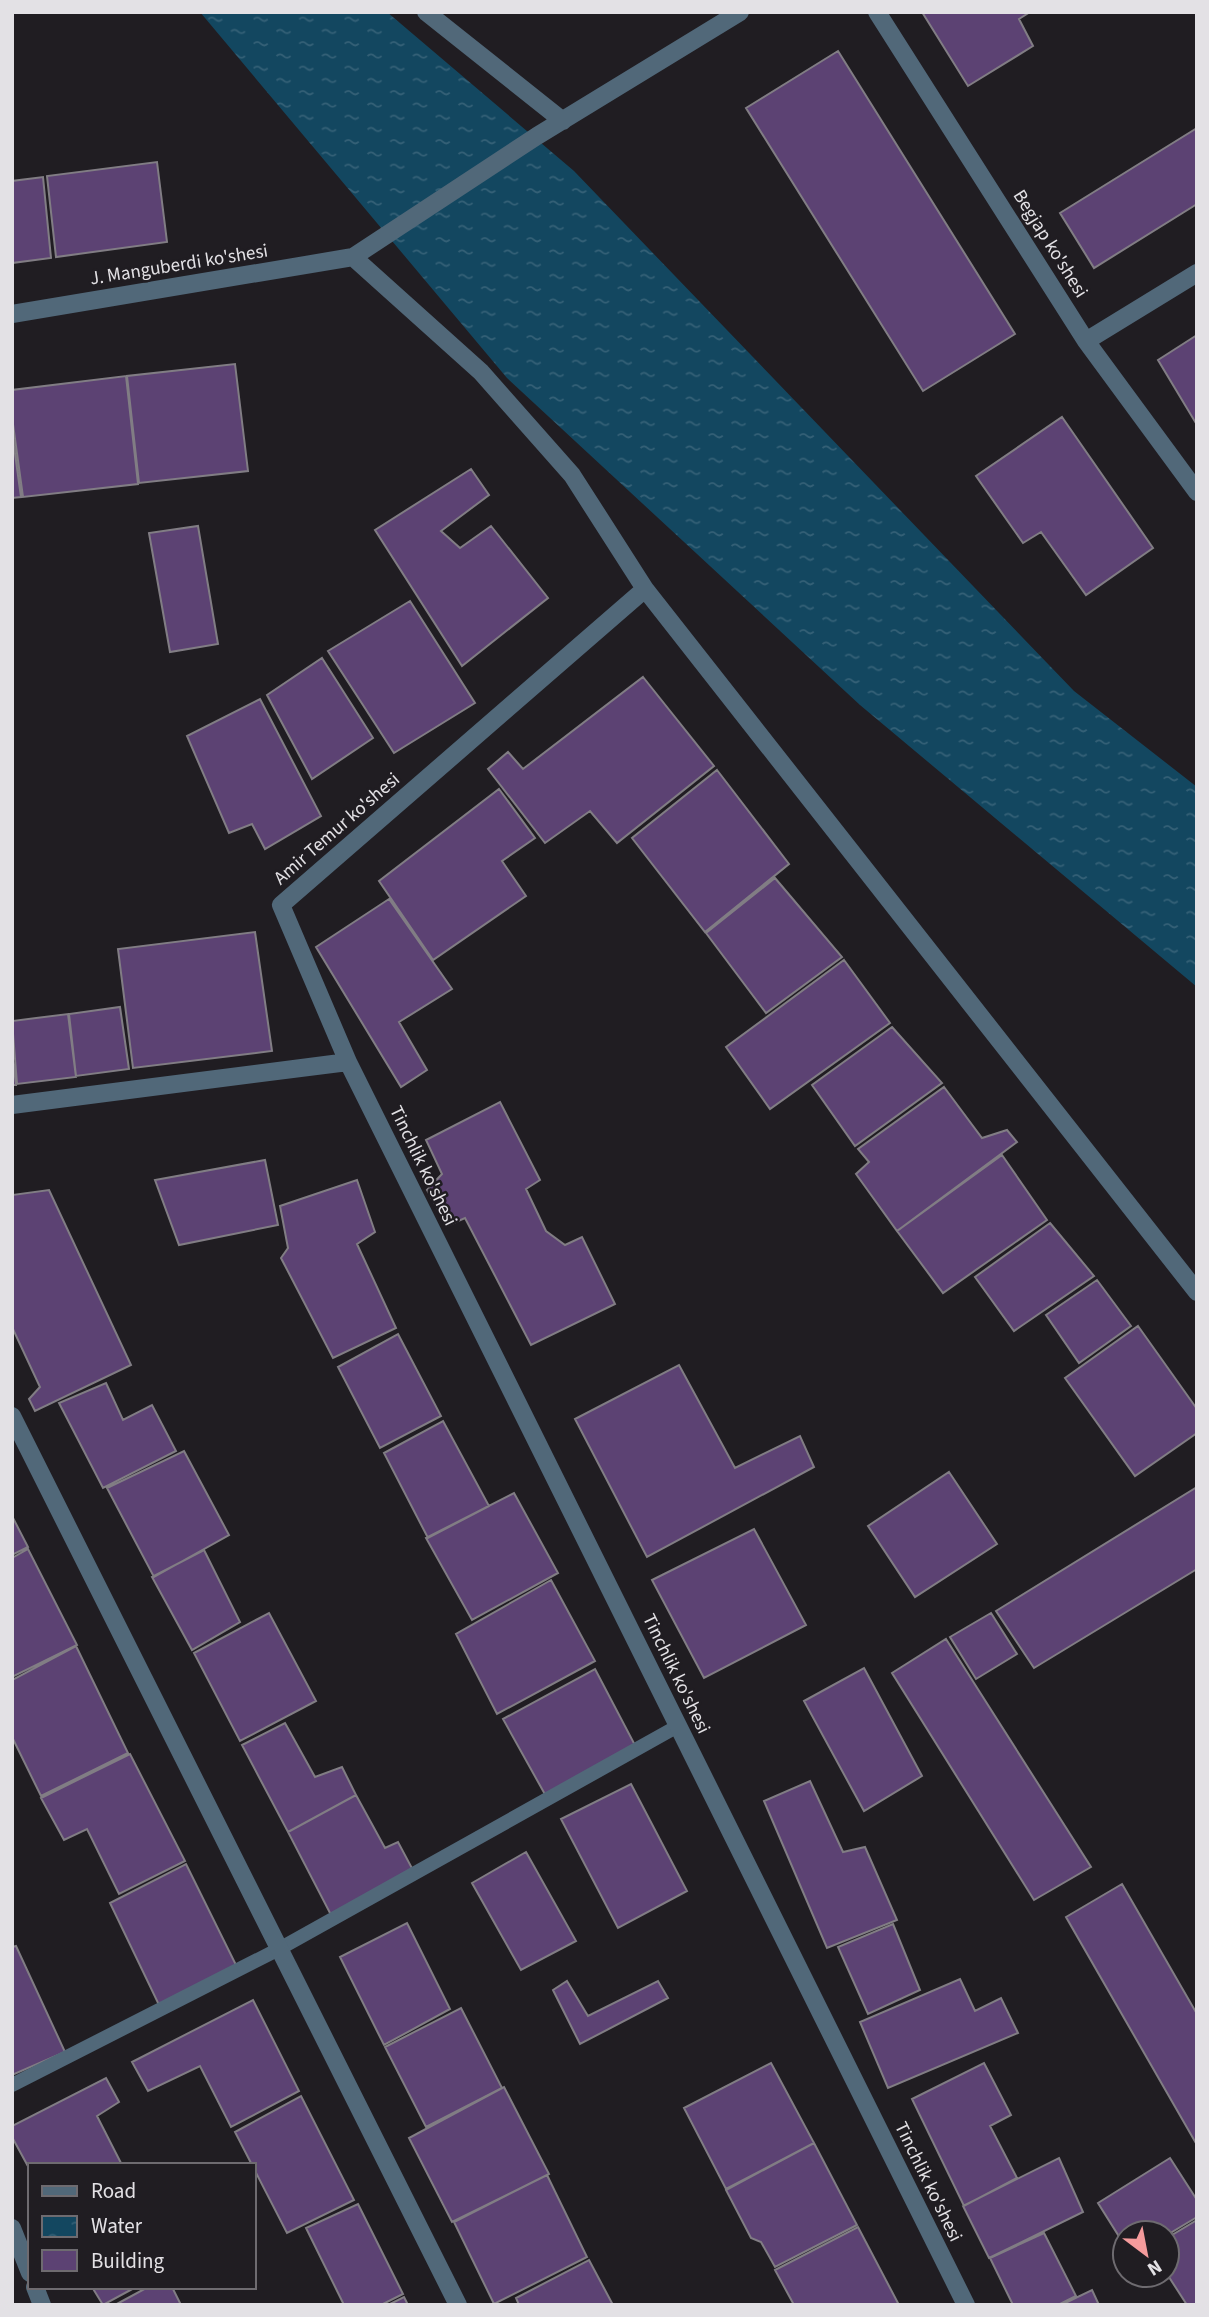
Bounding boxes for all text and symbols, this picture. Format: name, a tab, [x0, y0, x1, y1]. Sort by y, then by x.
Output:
street label: Begjap ko'shesi	[1006, 185, 1094, 303]
street label: J. Manguberdi ko'shesi	[88, 238, 270, 292]
street label: Amir Temur ko'shesi	[268, 766, 406, 892]
street label: Tinchlik ko'shesi	[382, 1101, 464, 1231]
street label: Tinchlik ko'shesi	[635, 1609, 717, 1739]
street label: Tinchlik ko'shesi	[887, 2117, 969, 2247]
legend	[28, 2163, 256, 2289]
text: Road	[91, 2176, 136, 2206]
text: Water	[91, 2211, 143, 2241]
north arrow	[1111, 2219, 1181, 2289]
text: Building	[91, 2246, 165, 2276]
text: N	[1142, 2252, 1167, 2282]

